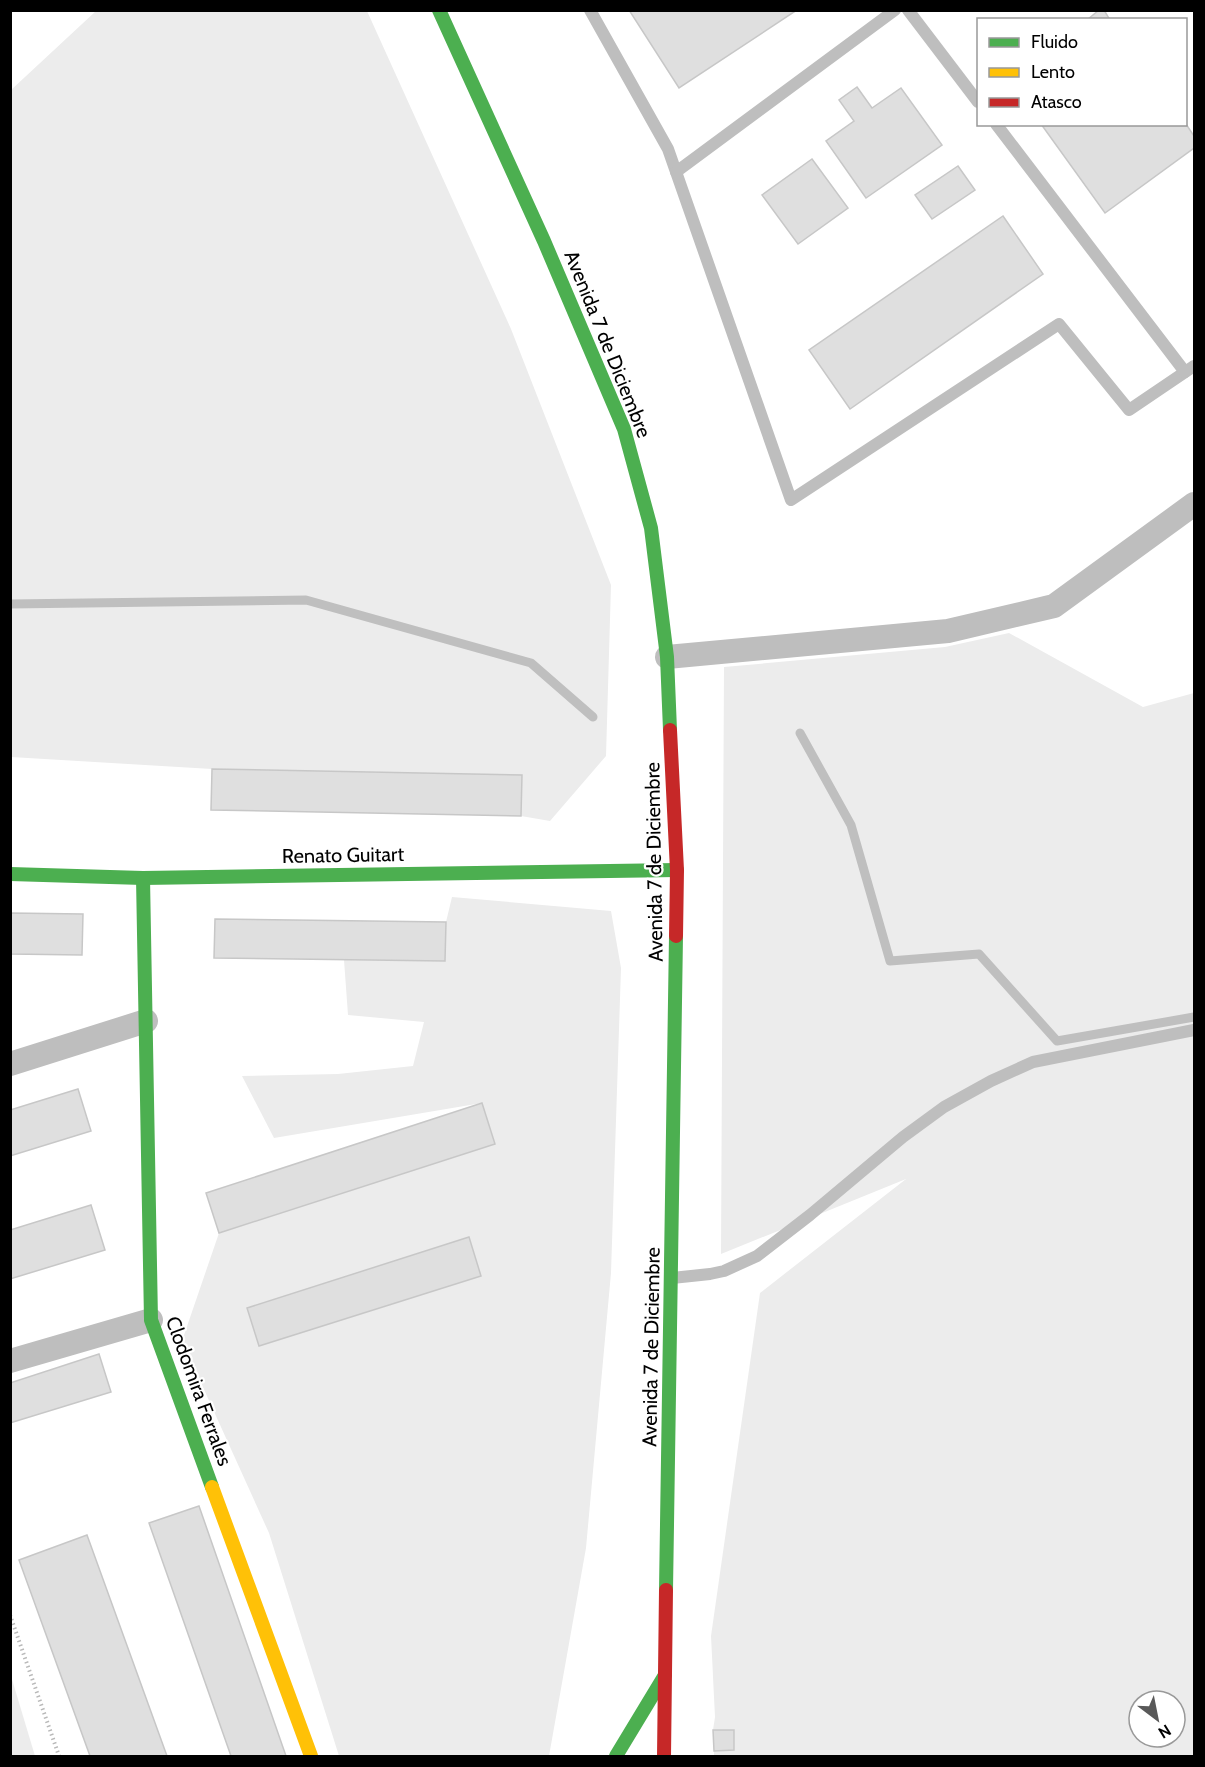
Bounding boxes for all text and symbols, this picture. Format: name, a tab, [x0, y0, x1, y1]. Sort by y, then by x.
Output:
legend	[977, 18, 1187, 126]
text: Fluido	[1031, 31, 1078, 53]
text: Lento	[1031, 61, 1075, 83]
text: Atasco	[1031, 91, 1082, 113]
street label: Avenida 7 de Diciembre	[559, 247, 657, 441]
street label: Avenida 7 de Diciembre	[640, 762, 668, 962]
street label: Renato Guitart	[282, 842, 404, 868]
street label: Avenida 7 de Diciembre	[637, 1247, 665, 1447]
street label: Clodomira Ferrales	[161, 1313, 237, 1469]
north arrow	[1127, 1689, 1187, 1749]
text: N	[1155, 1720, 1175, 1742]

